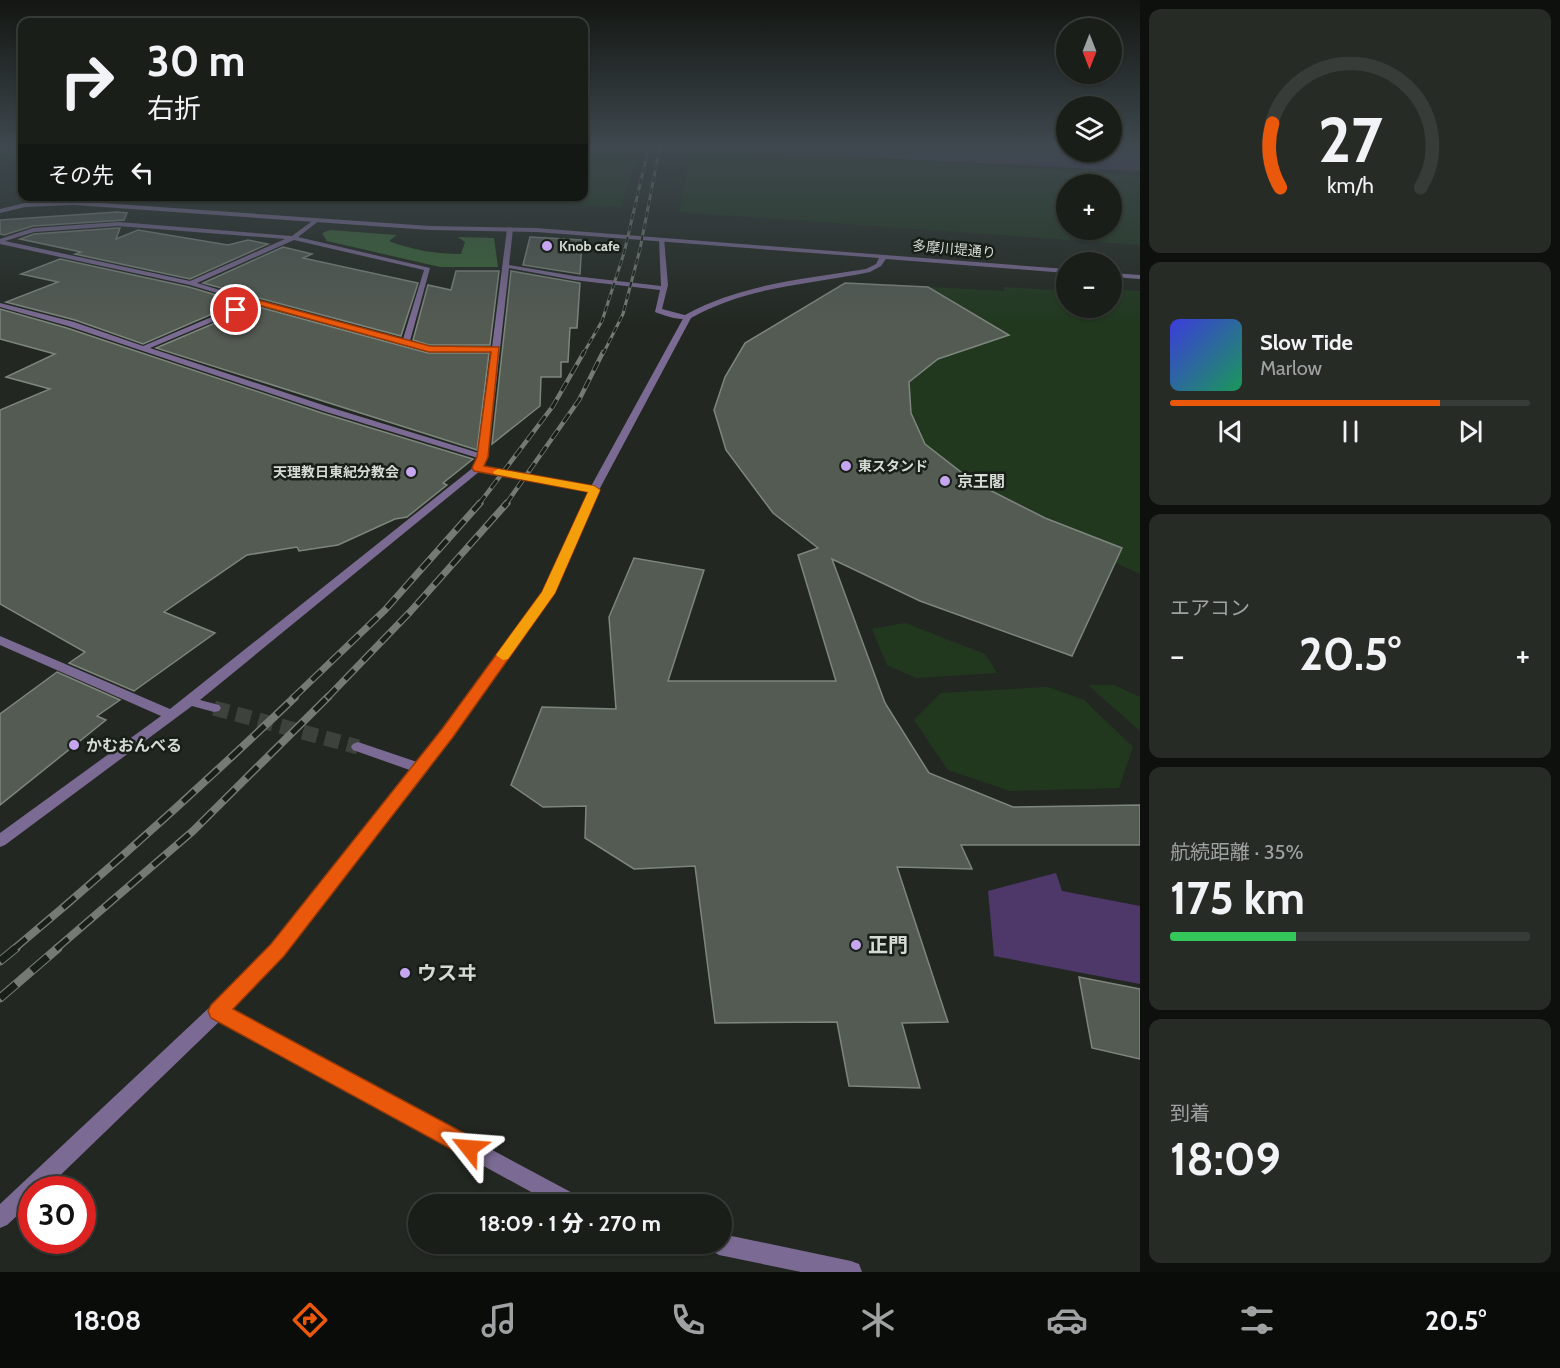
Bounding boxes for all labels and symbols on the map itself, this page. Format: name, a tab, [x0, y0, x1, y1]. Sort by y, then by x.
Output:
north arrow	[1056, 18, 1122, 84]
street label: 多摩川堤通り	[911, 236, 997, 262]
place label: Knob cafe	[559, 237, 620, 255]
marker: Knob cafe	[540, 239, 554, 253]
pin	[210, 284, 261, 335]
place label: 東スタンド	[858, 457, 928, 475]
marker: 東スタンド	[839, 459, 853, 473]
place label: 天理教日東紀分教会	[273, 463, 399, 481]
marker: 天理教日東紀分教会	[404, 465, 418, 479]
place label: 京王閣	[957, 472, 1005, 491]
marker: 京王閣	[938, 474, 952, 488]
place label: かむおんべる	[86, 736, 182, 755]
marker: かむおんべる	[67, 738, 81, 752]
place label: 正門	[868, 933, 908, 957]
marker: 正門	[849, 938, 863, 952]
place label: ウスヰ	[417, 961, 477, 985]
marker: ウスヰ	[398, 966, 412, 980]
position arrow	[437, 1116, 501, 1180]
speed limit sign: 30	[18, 1176, 96, 1254]

